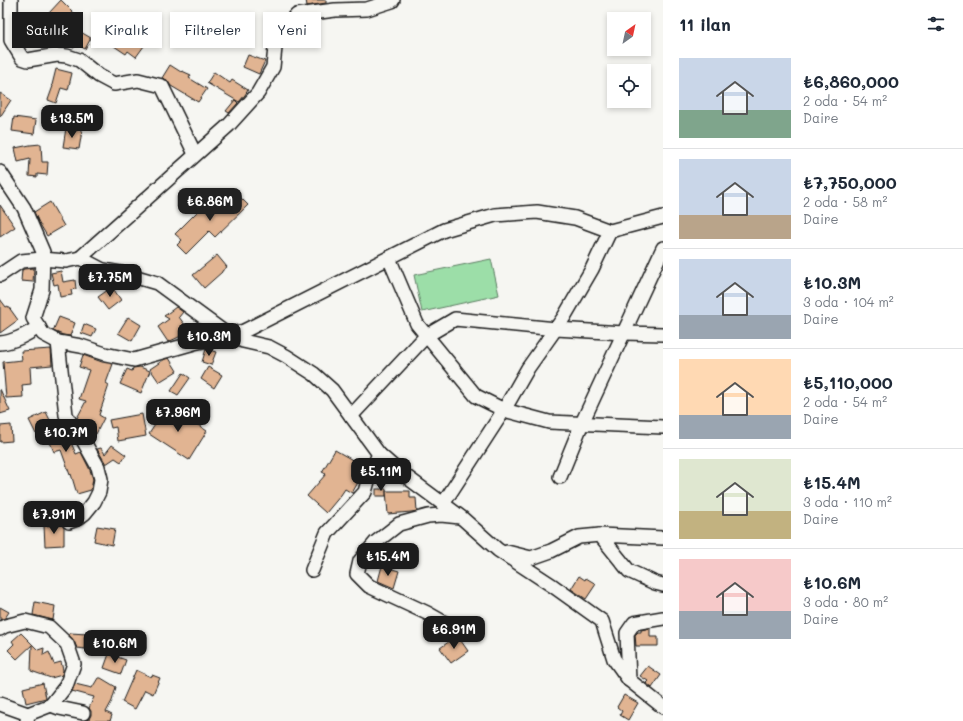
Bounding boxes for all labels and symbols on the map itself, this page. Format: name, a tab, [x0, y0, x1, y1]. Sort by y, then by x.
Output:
north arrow	[607, 12, 651, 56]
pin: ₺13.5M	[39, 105, 105, 139]
pin: ₺6.86M	[177, 188, 243, 222]
pin: ₺7.75M	[77, 264, 143, 298]
pin: ₺10.3M	[176, 323, 242, 357]
pin: ₺7.96M	[145, 399, 211, 433]
pin: ₺10.7M	[33, 419, 99, 453]
pin: ₺5.11M	[348, 458, 414, 492]
pin: ₺7.91M	[21, 501, 87, 535]
pin: ₺15.4M	[355, 543, 421, 577]
pin: ₺6.91M	[421, 616, 487, 650]
pin: ₺10.6M	[82, 630, 148, 664]

